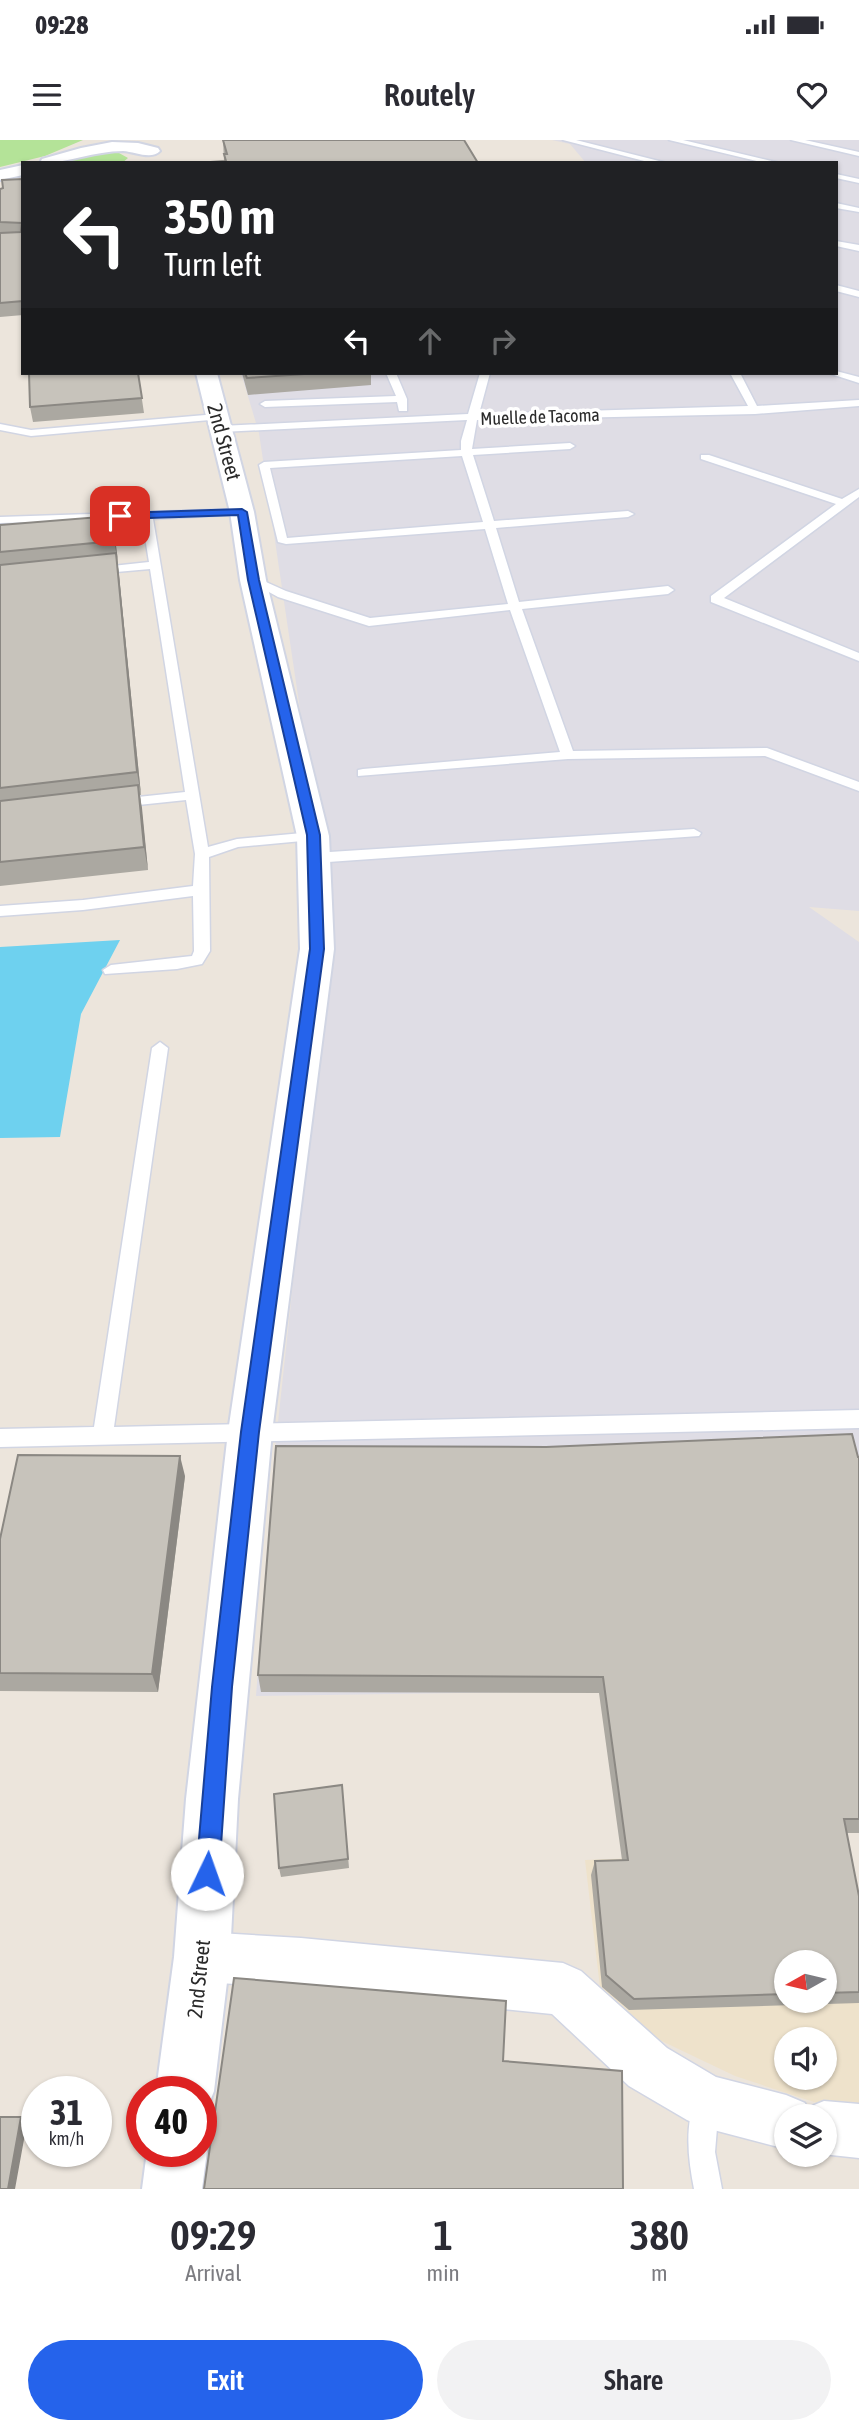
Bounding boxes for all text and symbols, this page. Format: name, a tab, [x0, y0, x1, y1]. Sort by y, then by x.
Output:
text: 09:28	[35, 10, 89, 40]
icon: menu	[28, 76, 66, 114]
text: Routely	[384, 76, 475, 113]
icon: heart	[793, 76, 831, 114]
text: 350 m	[164, 188, 275, 244]
icon: left	[49, 189, 140, 280]
text: Turn left	[164, 246, 262, 283]
icon: left	[338, 322, 376, 360]
icon: ahead	[411, 322, 449, 360]
icon: right	[484, 322, 522, 360]
street label: 2nd Street	[203, 400, 247, 483]
street label: Muelle de Tacoma	[480, 404, 600, 429]
pin	[90, 486, 150, 546]
icon: arrive	[101, 497, 139, 535]
position arrow	[170, 1837, 244, 1911]
street label: 2nd Street	[182, 1938, 214, 2019]
north arrow	[774, 1950, 836, 2012]
map controls	[774, 1950, 837, 2167]
button: sound	[774, 2027, 837, 2090]
speed limit sign: 40	[126, 2076, 217, 2167]
text: 31	[50, 2092, 83, 2132]
button: layers	[774, 2104, 837, 2167]
text: km/h	[49, 2128, 84, 2149]
text: 09:29	[170, 2211, 257, 2259]
text: 1	[433, 2211, 453, 2259]
text: 380	[630, 2211, 689, 2259]
text: Arrival	[185, 2260, 241, 2286]
text: min	[427, 2260, 460, 2286]
text: m	[651, 2260, 668, 2286]
button: Exit	[28, 2340, 423, 2420]
button: Share	[437, 2340, 831, 2420]

